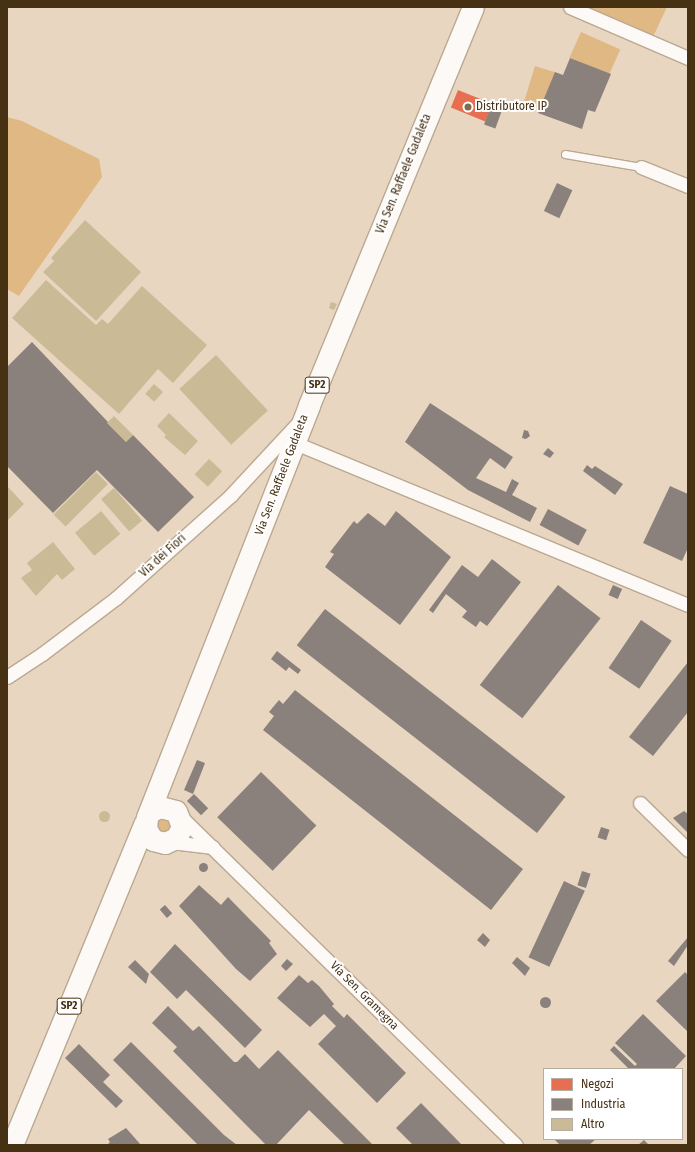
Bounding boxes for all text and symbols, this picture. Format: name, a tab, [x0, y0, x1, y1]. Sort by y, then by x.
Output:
place label: Distributore IP	[476, 100, 547, 114]
marker: Distributore IP	[463, 102, 473, 112]
street label: Via Sen. Raffaele Gadaleta	[373, 112, 435, 236]
road number: SP2	[304, 376, 330, 394]
street label: Via Sen. Raffaele Gadaleta	[252, 413, 312, 537]
street label: Via dei Fiori	[137, 531, 189, 581]
street label: Via Sen. Gramegna	[327, 959, 401, 1033]
road number: SP2	[56, 997, 82, 1015]
legend	[543, 1068, 683, 1140]
text: Negozi	[581, 1077, 614, 1091]
text: Industria	[581, 1097, 625, 1111]
text: Altro	[581, 1117, 605, 1131]

